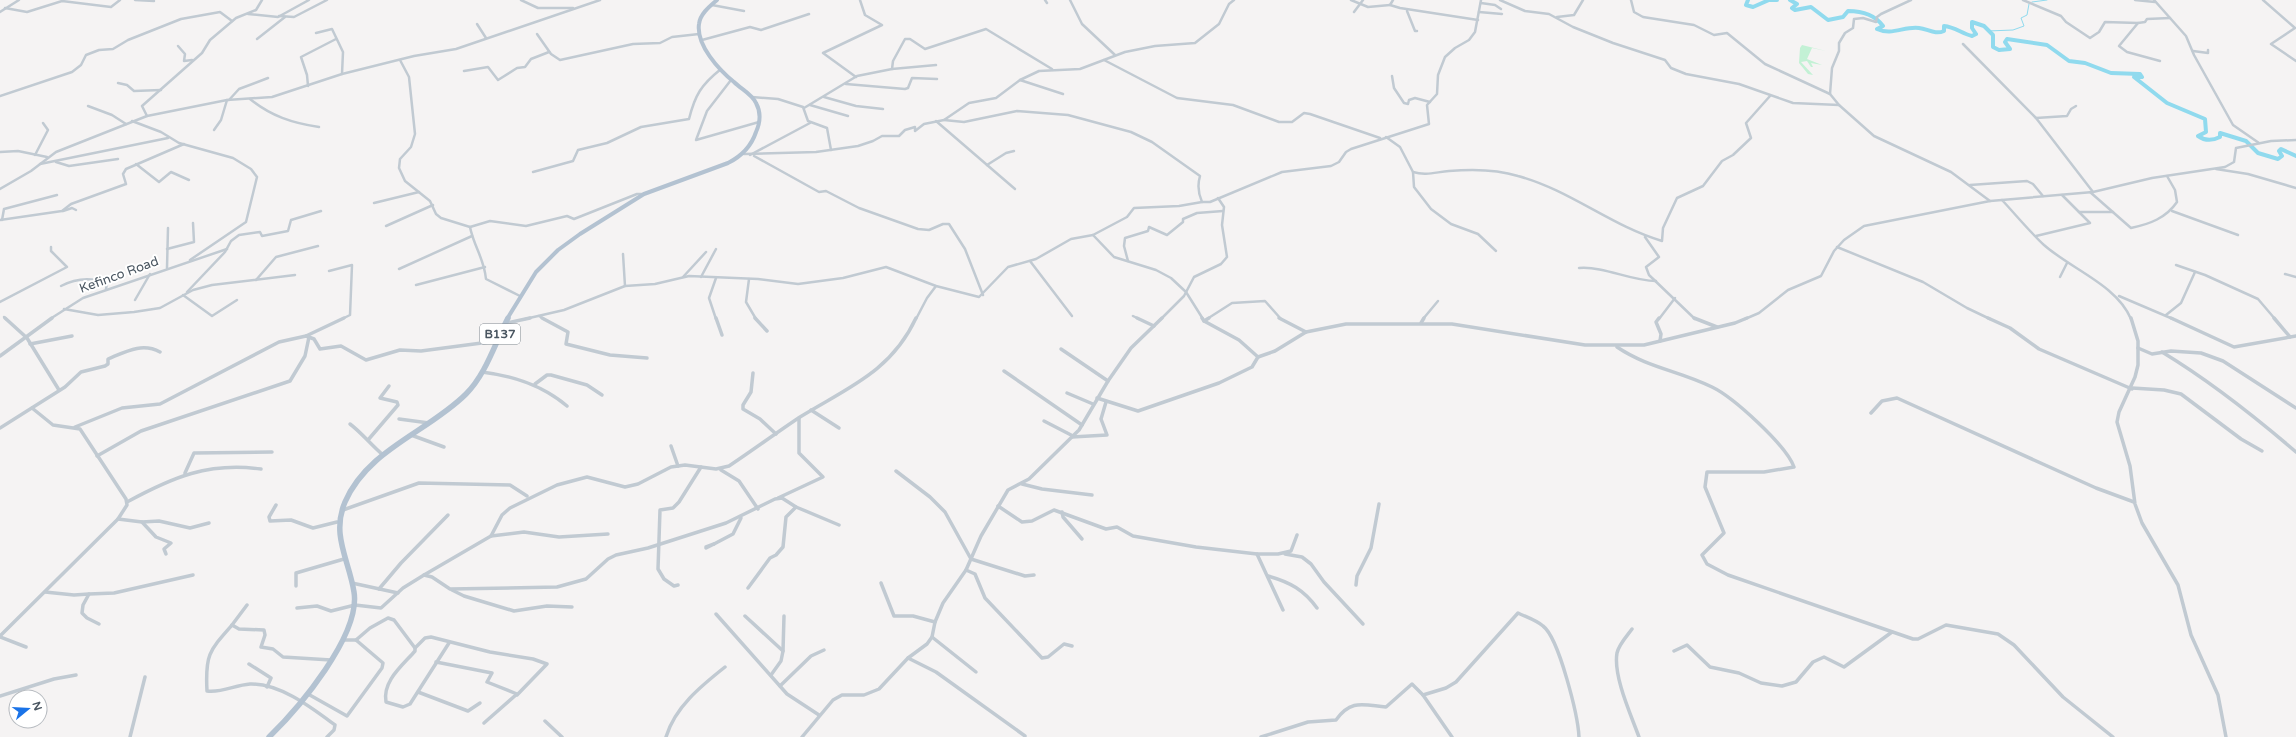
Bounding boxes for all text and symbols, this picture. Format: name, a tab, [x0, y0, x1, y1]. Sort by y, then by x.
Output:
street label: Kefinco Road	[77, 253, 161, 297]
road number: B137	[480, 324, 520, 344]
north arrow	[8, 689, 48, 729]
text: N	[29, 700, 45, 712]

